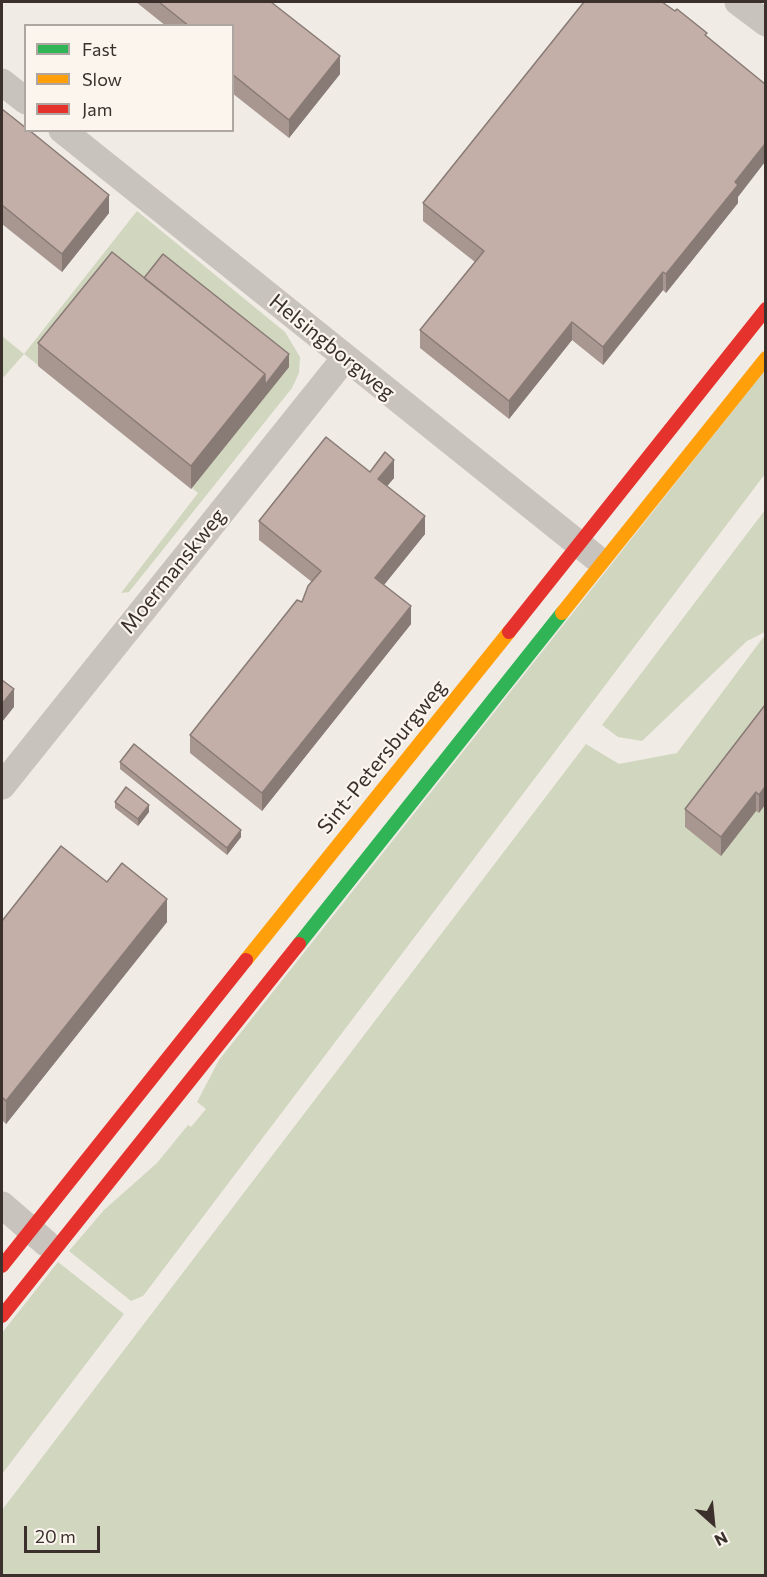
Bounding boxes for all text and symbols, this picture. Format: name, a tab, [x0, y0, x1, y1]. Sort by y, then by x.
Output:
legend	[24, 24, 234, 132]
text: Fast	[82, 38, 117, 60]
text: Slow	[82, 68, 122, 90]
text: Jam	[82, 98, 112, 120]
street label: Helsingborgweg	[264, 289, 400, 405]
street label: Moermanskweg	[115, 504, 231, 638]
street label: Sint-Petersburgweg	[312, 675, 452, 839]
north arrow	[683, 1493, 743, 1553]
scale bar	[27, 1514, 104, 1552]
text: 20 m	[35, 1525, 76, 1547]
text: N	[712, 1528, 731, 1551]

